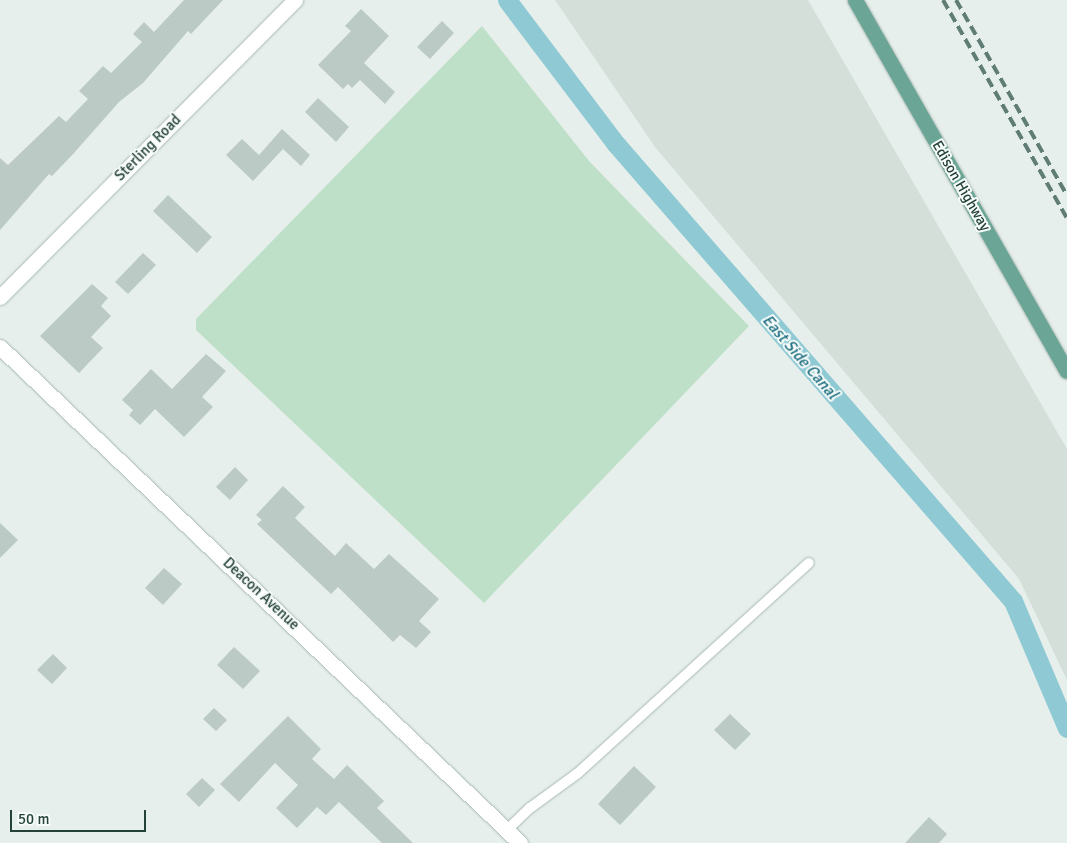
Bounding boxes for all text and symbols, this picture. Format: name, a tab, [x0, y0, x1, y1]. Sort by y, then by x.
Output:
street label: Sterling Road	[111, 111, 185, 185]
street label: Edison Highway	[928, 138, 994, 234]
water label: East Side Canal	[758, 311, 842, 403]
street label: Deacon Avenue	[219, 554, 303, 634]
scale bar	[12, 800, 149, 832]
text: 50 m	[18, 810, 49, 828]

